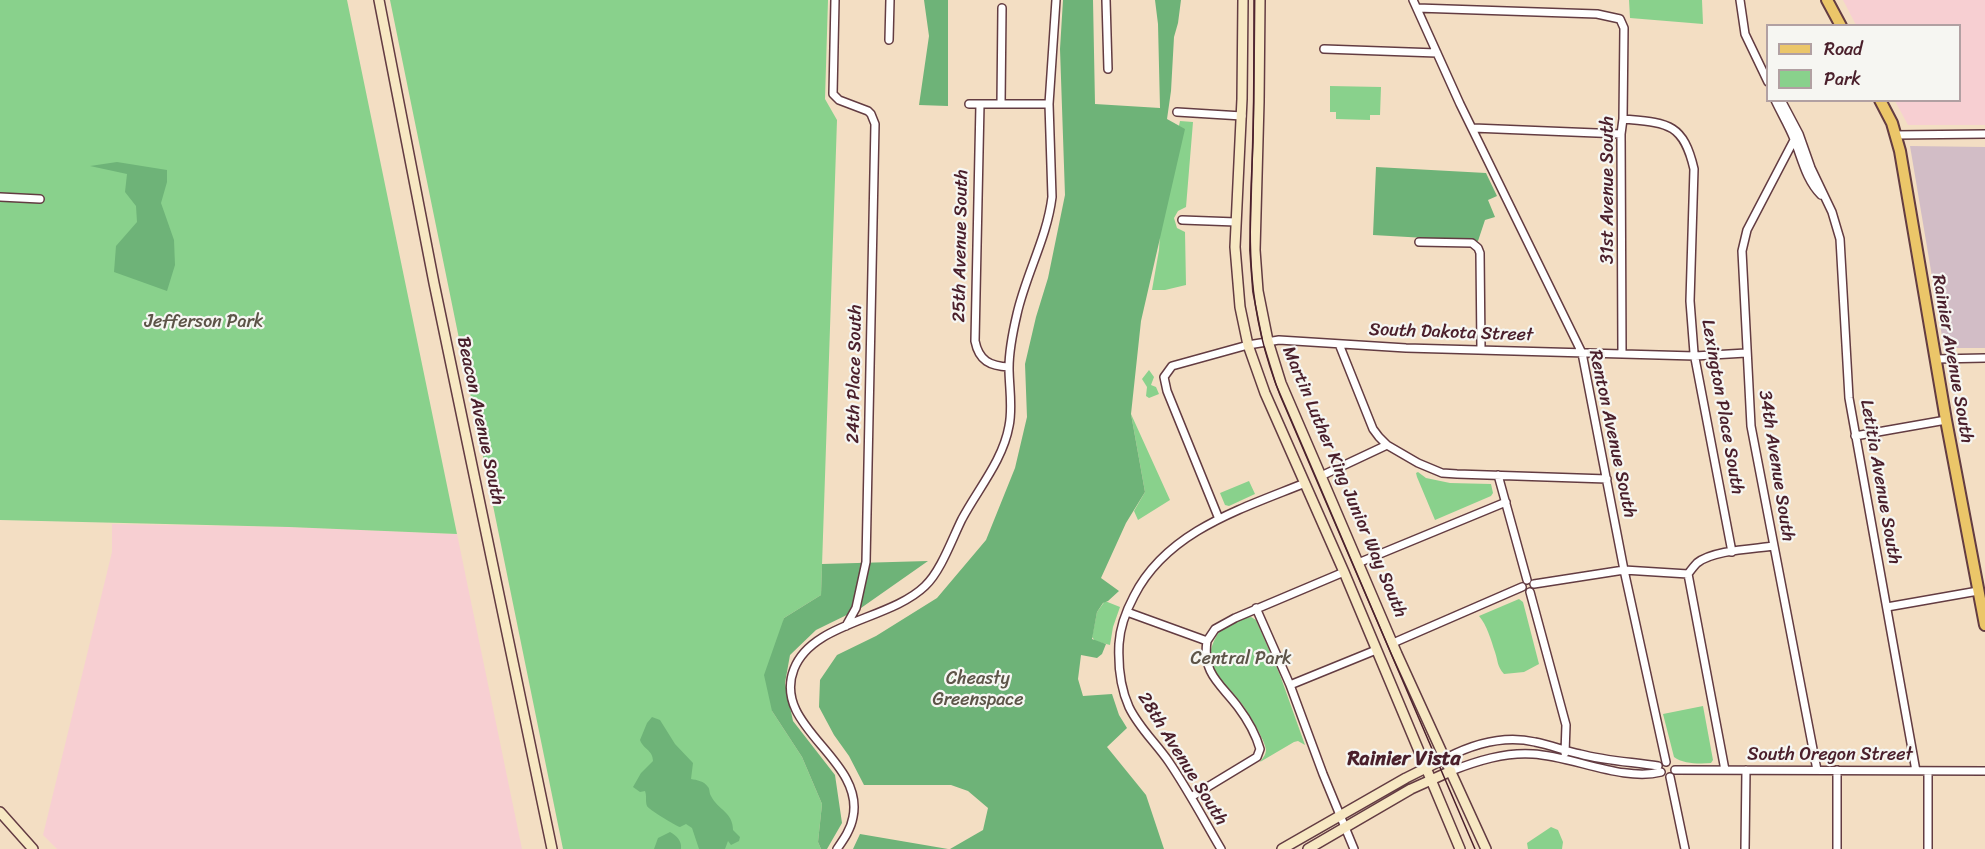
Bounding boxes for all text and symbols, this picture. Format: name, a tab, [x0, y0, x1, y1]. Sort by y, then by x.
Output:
legend	[1766, 24, 1961, 102]
text: Road	[1824, 33, 1863, 65]
text: Park	[1824, 63, 1861, 95]
street label: 31st Avenue South	[1597, 116, 1619, 264]
street label: 25th Avenue South	[949, 169, 973, 323]
street label: Rainier Avenue South	[1927, 273, 1977, 445]
street label: 24th Place South	[843, 304, 867, 444]
park label: Jefferson Park	[145, 311, 263, 333]
street label: Lexington Place South	[1696, 318, 1748, 496]
street label: South Dakota Street	[1368, 319, 1534, 347]
street label: Beacon Avenue South	[452, 335, 508, 507]
street label: Martin Luther King Junior Way South	[1277, 343, 1411, 621]
street label: Renton Avenue South	[1584, 348, 1640, 520]
street label: 34th Avenue South	[1753, 389, 1799, 543]
street label: Letitia Avenue South	[1855, 398, 1905, 566]
park label: Central Park	[1190, 648, 1292, 670]
park label: Cheasty Greenspace	[933, 668, 1023, 710]
street label: 28th Avenue South	[1132, 689, 1232, 829]
street label: South Oregon Street	[1747, 744, 1913, 766]
district label: Rainier Vista	[1347, 748, 1461, 772]

